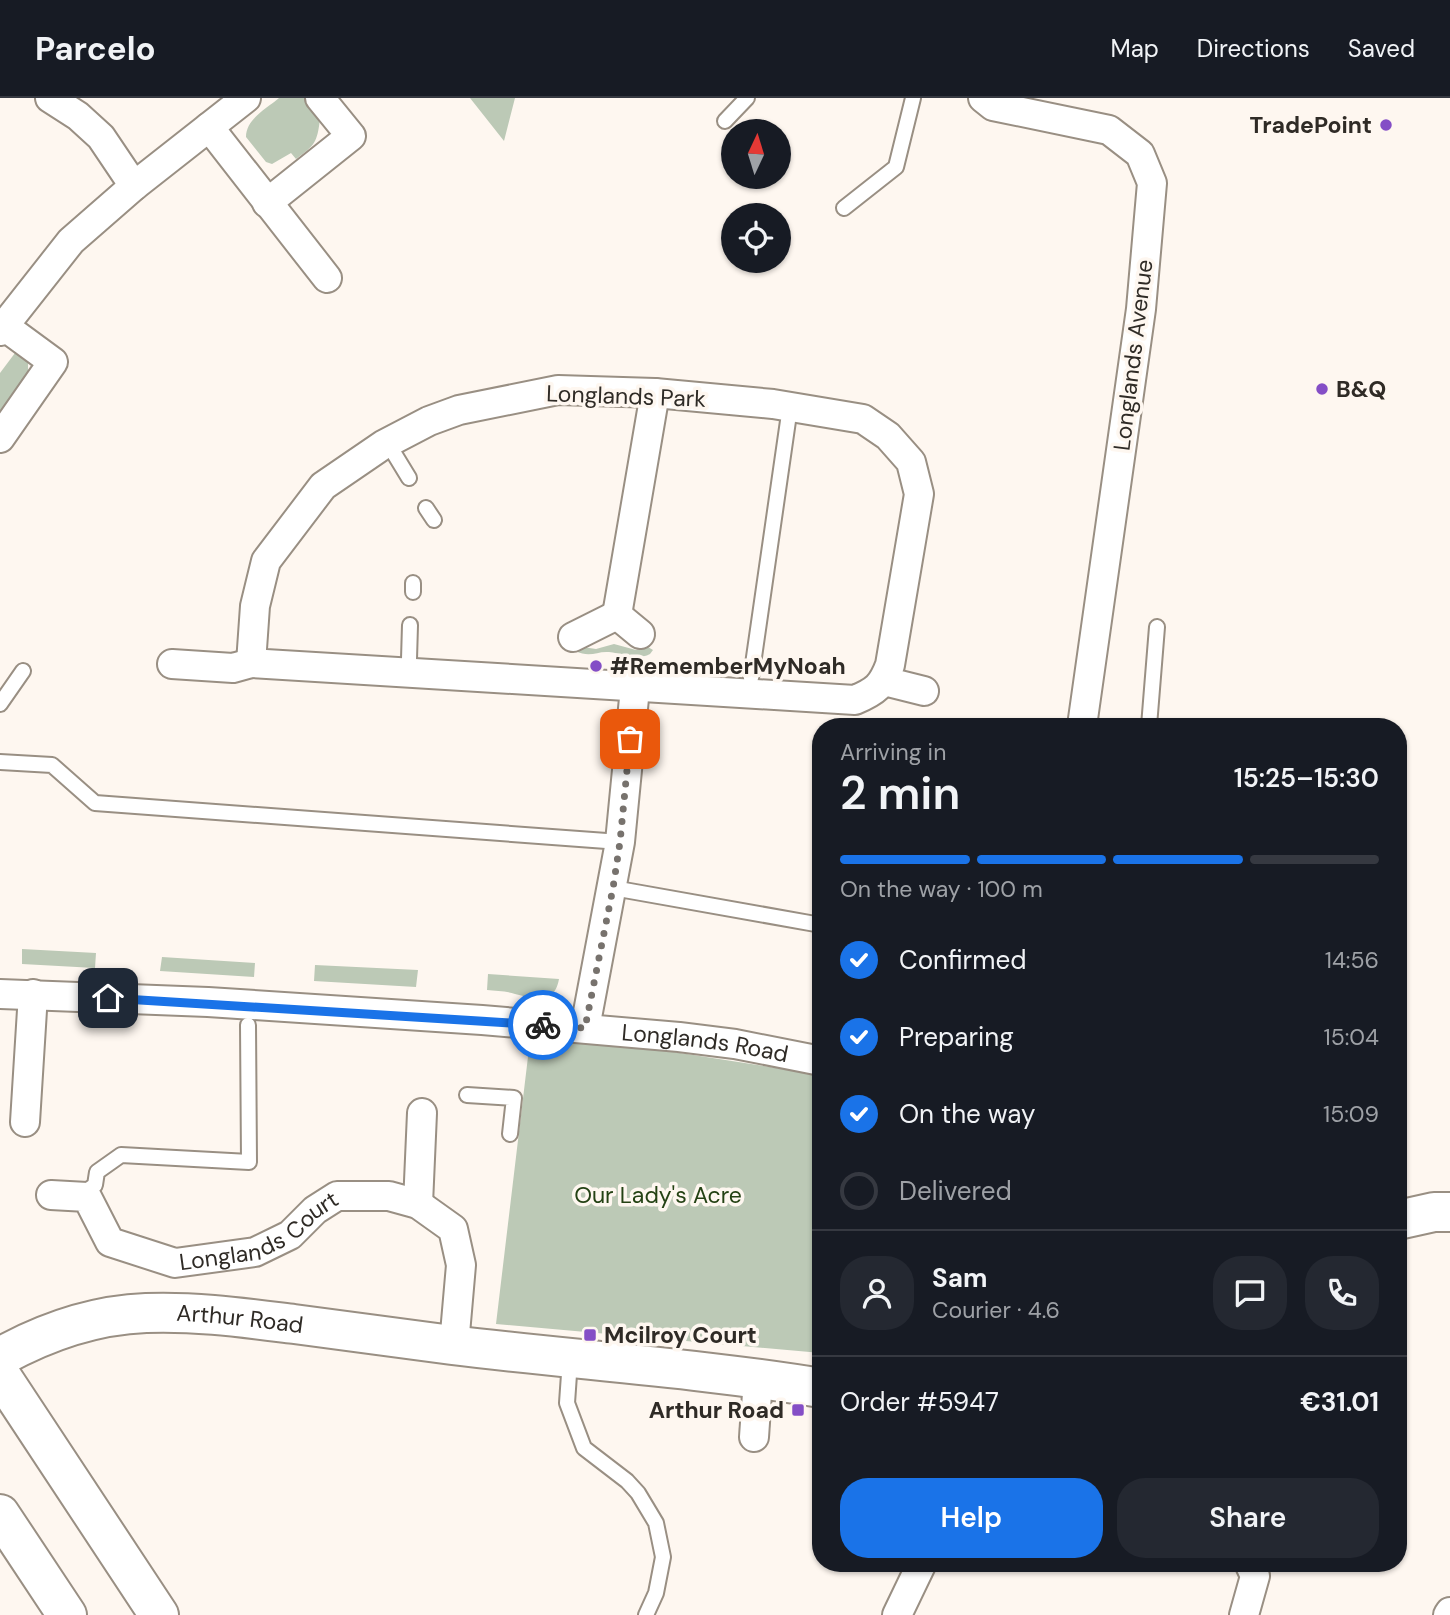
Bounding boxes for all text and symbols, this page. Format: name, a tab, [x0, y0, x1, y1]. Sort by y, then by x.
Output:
text: Parcelo	[35, 27, 156, 70]
text: Map	[1111, 33, 1159, 64]
text: Directions	[1197, 33, 1310, 64]
text: Saved	[1348, 33, 1415, 64]
place label: TradePoint	[1250, 110, 1372, 140]
marker: TradePoint	[1378, 117, 1394, 133]
north arrow	[721, 119, 791, 189]
map controls	[721, 119, 791, 273]
button: locate	[721, 203, 791, 273]
street label: Longlands Avenue	[1106, 258, 1160, 452]
place label: B&Q	[1336, 374, 1386, 404]
street label: Longlands Park	[546, 378, 707, 414]
marker: B&Q	[1314, 381, 1330, 397]
place label: #RememberMyNoah	[610, 651, 846, 681]
marker: #RememberMyNoah	[588, 658, 604, 674]
pin	[600, 709, 660, 769]
icon: bag	[611, 720, 649, 758]
text: Arriving in	[840, 737, 946, 767]
text: 15:25–15:30	[1234, 761, 1379, 795]
text: 2 min	[840, 763, 960, 823]
text: On the way · 100 m	[840, 874, 1043, 904]
icon: check	[840, 941, 878, 979]
text: Confirmed	[899, 943, 1026, 977]
text: 14:56	[1325, 945, 1379, 975]
pin	[78, 968, 138, 1028]
icon: home	[89, 979, 127, 1017]
courier	[508, 990, 578, 1060]
icon: bike	[524, 1006, 562, 1044]
street label: Longlands Road	[621, 1017, 791, 1069]
icon: check	[840, 1018, 878, 1056]
text: Preparing	[899, 1020, 1014, 1054]
text: 15:04	[1323, 1022, 1379, 1052]
icon: check	[840, 1095, 878, 1133]
text: On the way	[899, 1097, 1035, 1131]
text: 15:09	[1323, 1099, 1379, 1129]
text: Delivered	[899, 1174, 1012, 1208]
park label: Our Lady's Acre	[574, 1180, 742, 1210]
street label: Longlands Court	[177, 1184, 344, 1277]
button: person	[840, 1256, 914, 1330]
button: chat	[1213, 1256, 1287, 1330]
button: phone	[1305, 1256, 1379, 1330]
text: Sam	[932, 1261, 987, 1295]
text: Courier · 4.6	[932, 1295, 1060, 1325]
street label: Arthur Road	[176, 1298, 305, 1340]
place label: Mcilroy Court	[604, 1320, 757, 1350]
marker: Mcilroy Court	[582, 1327, 598, 1343]
text: Order #5947	[840, 1385, 999, 1419]
text: €31.01	[1300, 1385, 1379, 1419]
place label: Arthur Road	[649, 1395, 784, 1425]
marker: Arthur Road	[790, 1402, 806, 1418]
button: Help	[840, 1478, 1103, 1558]
button: Share	[1117, 1478, 1379, 1558]

